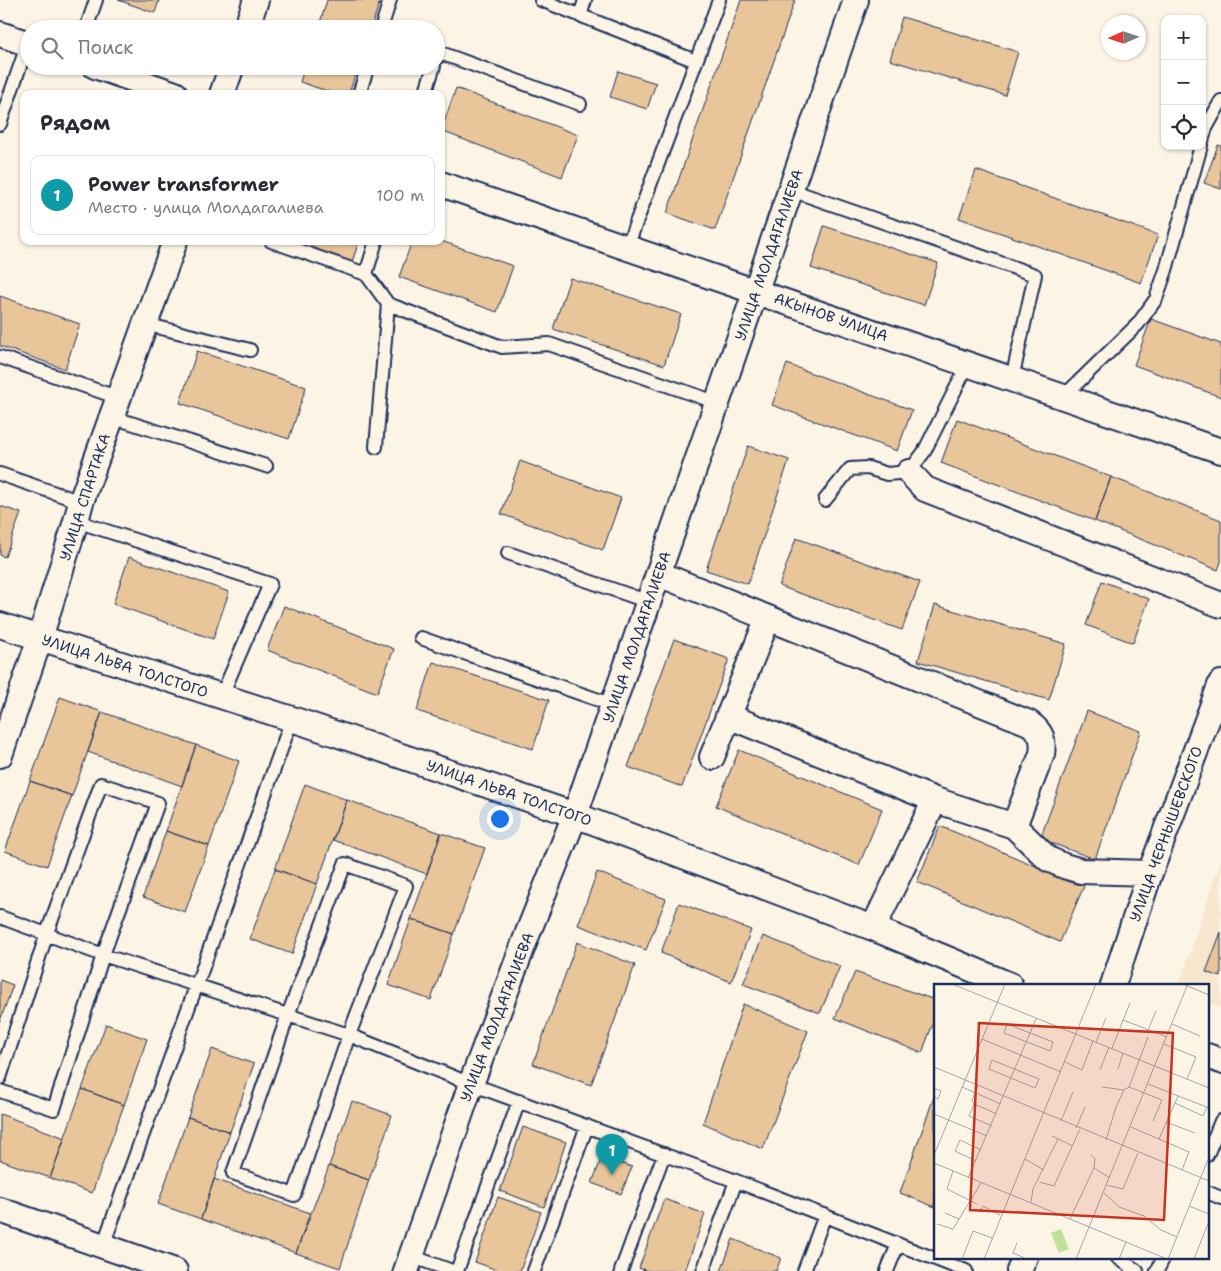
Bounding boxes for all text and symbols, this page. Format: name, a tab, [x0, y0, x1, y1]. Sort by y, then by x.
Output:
north arrow	[1101, 15, 1146, 60]
map controls	[1161, 15, 1206, 150]
button: +	[1161, 15, 1206, 60]
search box	[20, 20, 445, 75]
icon: search	[38, 34, 66, 62]
text: Поиск	[78, 35, 133, 60]
button: −	[1161, 60, 1206, 105]
button: locate	[1161, 105, 1206, 150]
text: Рядом	[40, 109, 110, 137]
street label: УЛИЦА МОЛДАГАЛИЕВА	[730, 167, 808, 343]
text: Power transformer	[88, 172, 279, 197]
text: 1	[53, 185, 61, 206]
text: 100 m	[376, 185, 424, 206]
text: Место · улица Молдагалиева	[88, 197, 324, 218]
street label: АКЫНОВ УЛИЦА	[771, 288, 891, 346]
street label: УЛИЦА СПАРТАКА	[55, 431, 115, 563]
street label: УЛИЦА МОЛДАГАЛИЕВА	[598, 549, 676, 725]
street label: УЛИЦА ЛЬВА ТОЛСТОГО	[39, 630, 211, 702]
street label: УЛИЦА ЧЕРНЫШЕВСКОГО	[1125, 743, 1207, 925]
street label: УЛИЦА ЛЬВА ТОЛСТОГО	[424, 755, 594, 831]
your location	[487, 806, 513, 832]
street label: УЛИЦА МОЛДАГАЛИЕВА	[455, 929, 539, 1105]
inset map	[934, 984, 1208, 1258]
pin: 1	[596, 1134, 628, 1175]

